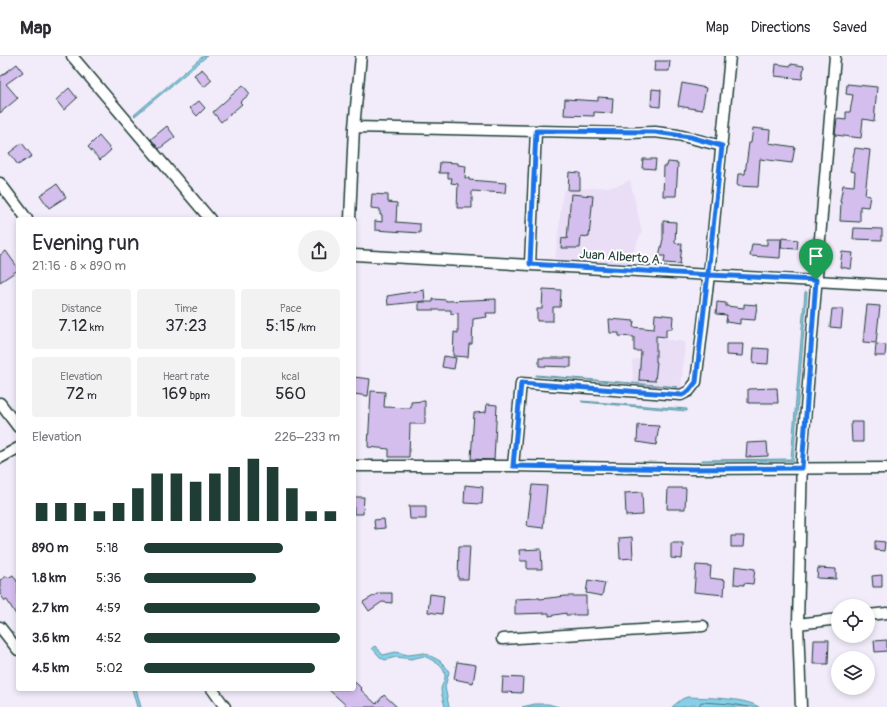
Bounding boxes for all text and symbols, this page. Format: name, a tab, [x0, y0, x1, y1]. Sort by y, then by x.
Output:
text: Map	[20, 16, 51, 40]
text: Map	[706, 19, 729, 36]
text: Directions	[751, 19, 810, 36]
text: Saved	[832, 19, 867, 36]
text: Evening run	[32, 229, 140, 257]
button: share	[298, 230, 340, 272]
pin	[799, 239, 833, 280]
icon: arrive	[805, 245, 827, 267]
street label: Juan Alberto A.	[579, 246, 663, 268]
text: 21:16 · 8 × 890 m	[32, 258, 126, 274]
text: Distance	[61, 302, 101, 315]
text: Time	[174, 302, 197, 315]
text: Pace	[280, 302, 302, 315]
text: 7.12	[59, 315, 87, 336]
text: 37:23	[165, 315, 207, 336]
text: 5:15	[265, 315, 295, 336]
text: km	[87, 321, 104, 334]
text: /km	[295, 321, 316, 334]
text: Elevation	[60, 370, 102, 383]
text: Heart rate	[163, 370, 209, 383]
text: kcal	[282, 370, 300, 383]
text: 72	[66, 383, 85, 404]
text: 169	[162, 383, 187, 404]
text: 560	[275, 383, 306, 404]
text: m	[85, 389, 97, 402]
text: bpm	[187, 389, 210, 402]
text: Elevation	[32, 429, 82, 445]
text: 226–233 m	[274, 429, 340, 445]
text: 890 m	[32, 540, 69, 556]
text: 5:18	[96, 540, 118, 556]
text: 1.8 km	[32, 570, 66, 586]
text: 5:36	[96, 570, 121, 586]
map controls	[831, 599, 875, 695]
button: locate	[831, 599, 875, 643]
text: 2.7 km	[32, 600, 69, 616]
text: 4:59	[96, 600, 121, 616]
text: 3.6 km	[32, 630, 69, 646]
text: 4:52	[96, 630, 121, 646]
button: layers	[831, 651, 875, 695]
text: 4.5 km	[32, 660, 69, 676]
text: 5:02	[96, 660, 123, 676]

